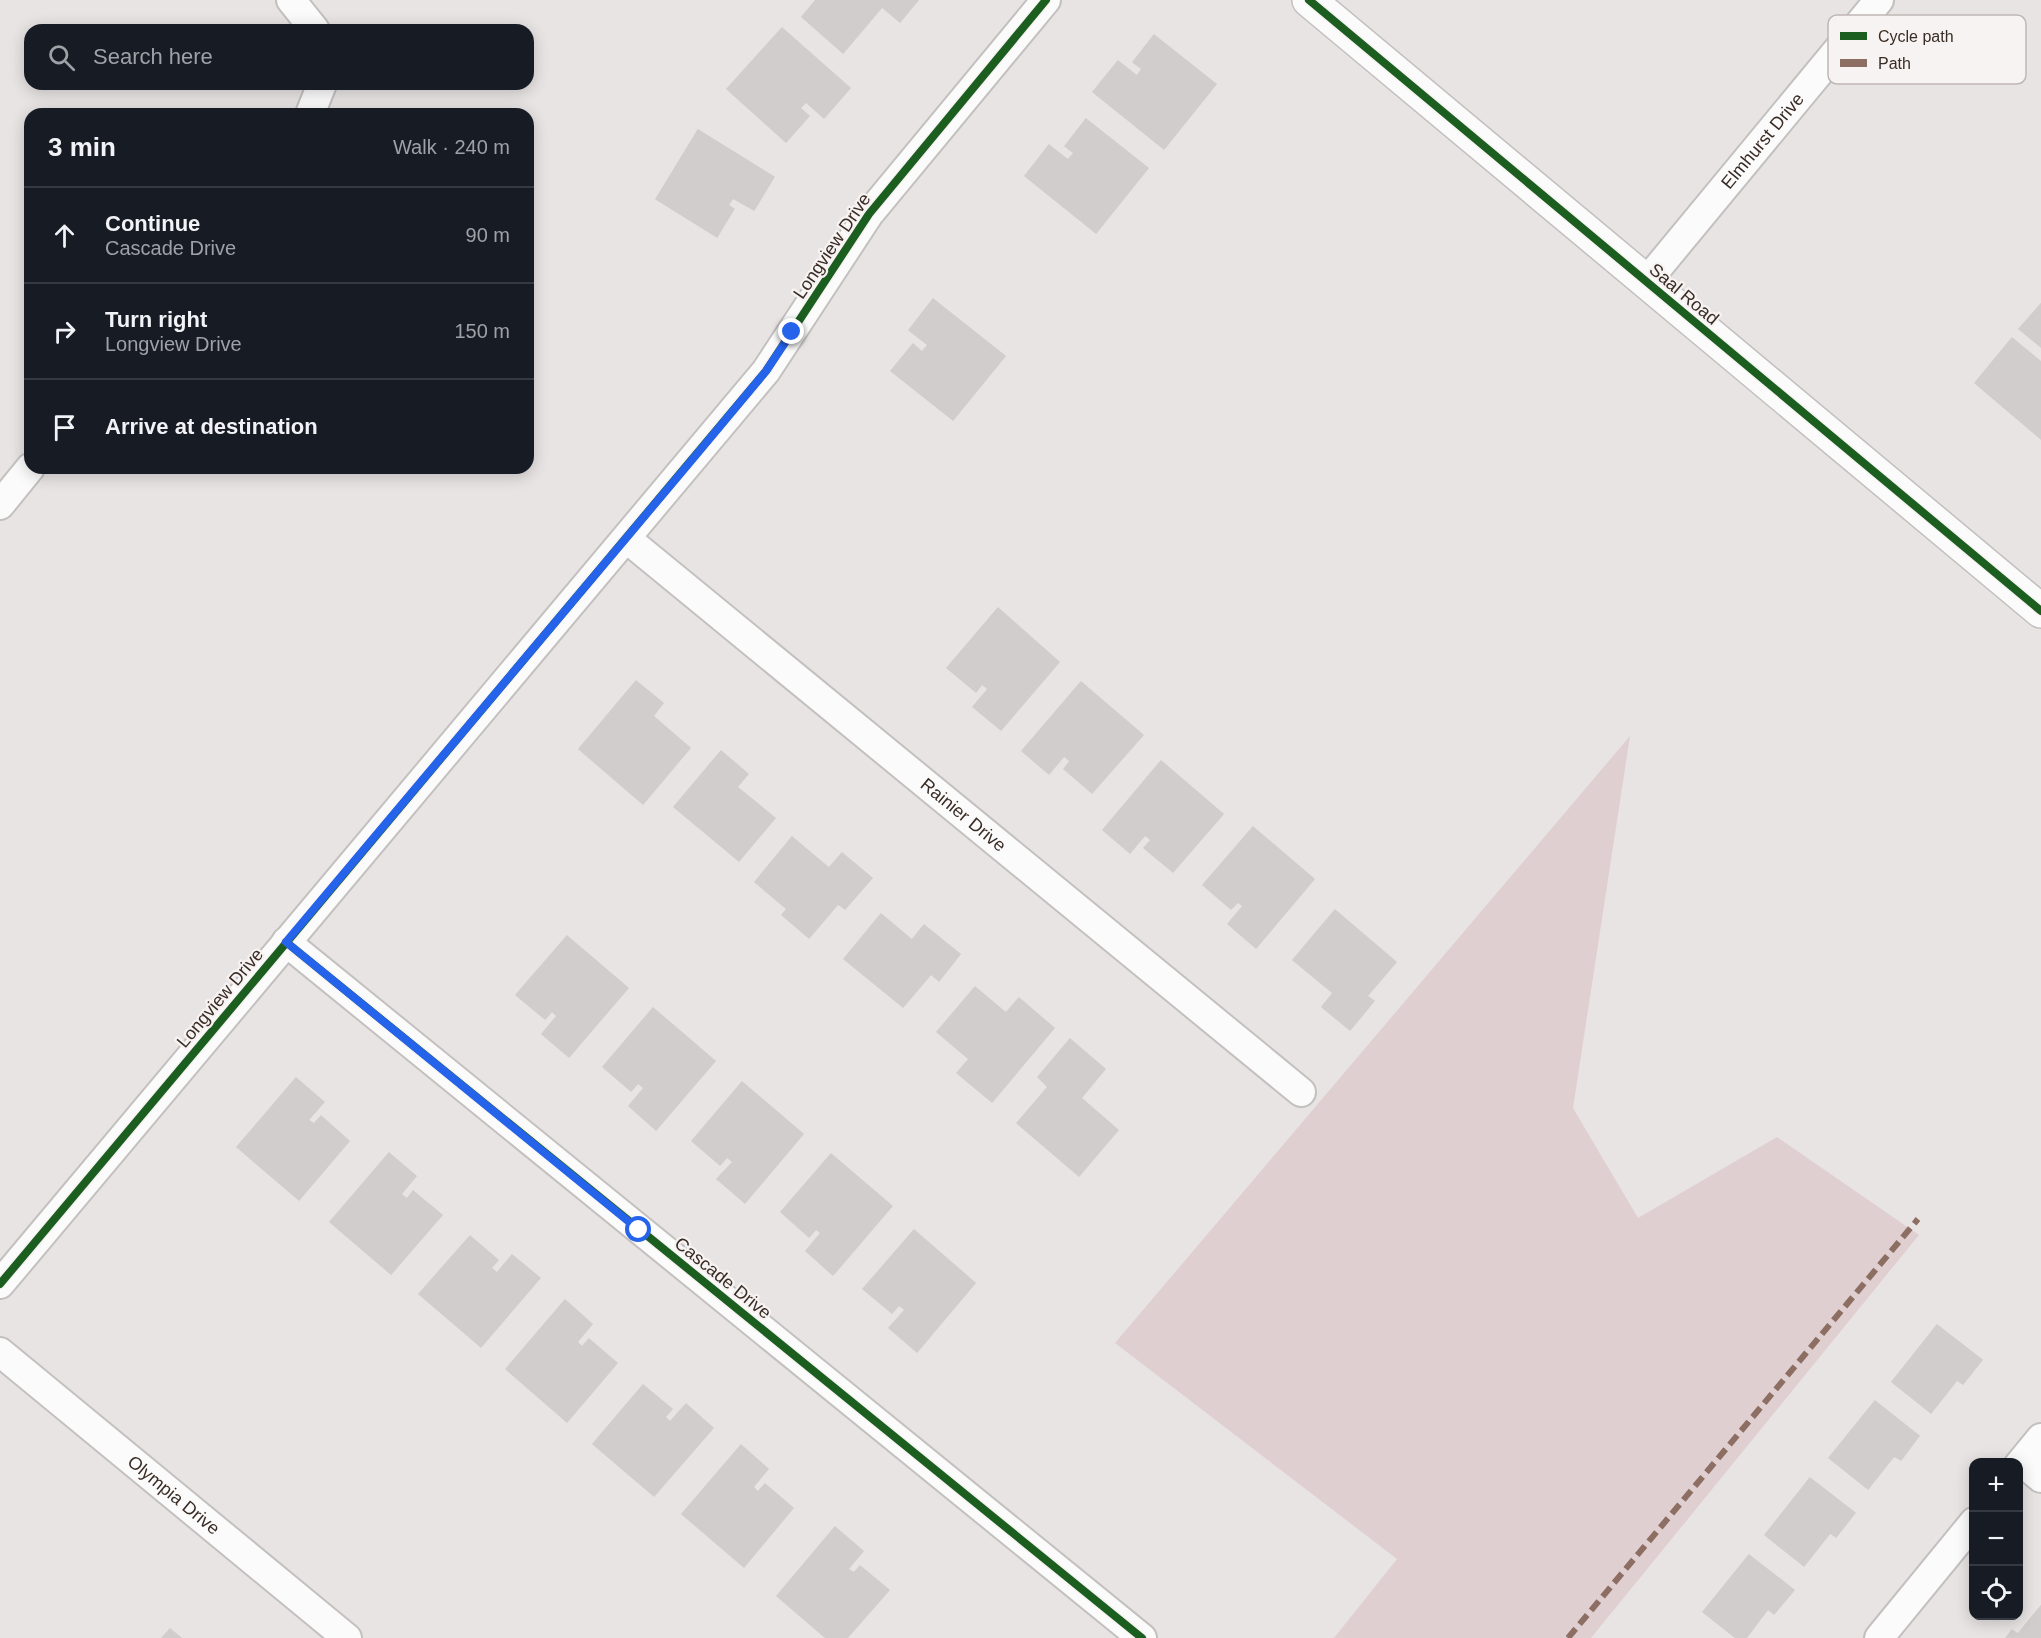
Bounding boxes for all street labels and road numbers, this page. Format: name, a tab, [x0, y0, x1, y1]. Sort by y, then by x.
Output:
street label: Elmhurst Drive	[1717, 89, 1808, 193]
street label: Longview Drive	[789, 189, 875, 303]
street label: Saal Road	[1645, 259, 1723, 329]
street label: Rainier Drive	[917, 774, 1010, 856]
street label: Longview Drive	[173, 944, 267, 1052]
street label: Cascade Drive	[671, 1233, 775, 1323]
street label: Olympia Drive	[124, 1451, 224, 1539]

